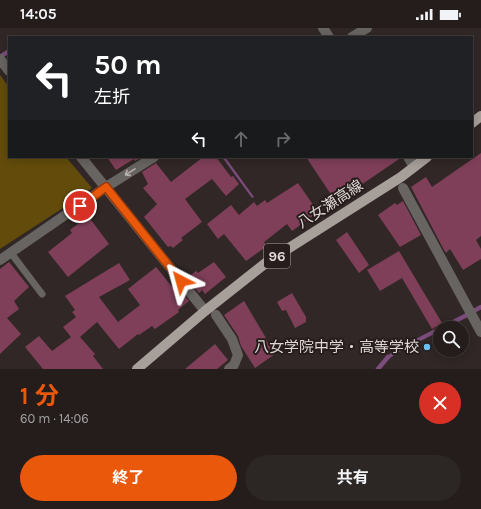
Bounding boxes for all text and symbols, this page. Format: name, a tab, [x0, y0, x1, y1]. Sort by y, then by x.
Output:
text: 14:05	[20, 5, 57, 23]
text: 50 m	[94, 48, 162, 81]
icon: left	[28, 52, 80, 104]
text: 左折	[94, 86, 130, 108]
icon: left	[188, 128, 210, 150]
icon: ahead	[230, 128, 252, 150]
icon: right	[272, 128, 294, 150]
one-way arrow	[125, 168, 136, 176]
street label: 八女瀬高線	[294, 176, 366, 232]
pin	[63, 189, 97, 223]
icon: arrive	[69, 195, 91, 217]
road number: 96	[264, 244, 290, 268]
position arrow	[160, 260, 202, 302]
map controls	[433, 321, 469, 357]
button: search	[433, 321, 469, 357]
place label: 八女学院中学・高等学校	[254, 338, 419, 356]
marker: 八女学院中学・高等学校	[422, 342, 432, 352]
text: 1 分	[20, 382, 59, 410]
button: close	[419, 382, 461, 424]
text: 60 m · 14:06	[20, 411, 89, 426]
button: 終了	[20, 455, 237, 501]
button: 共有	[245, 455, 461, 501]

